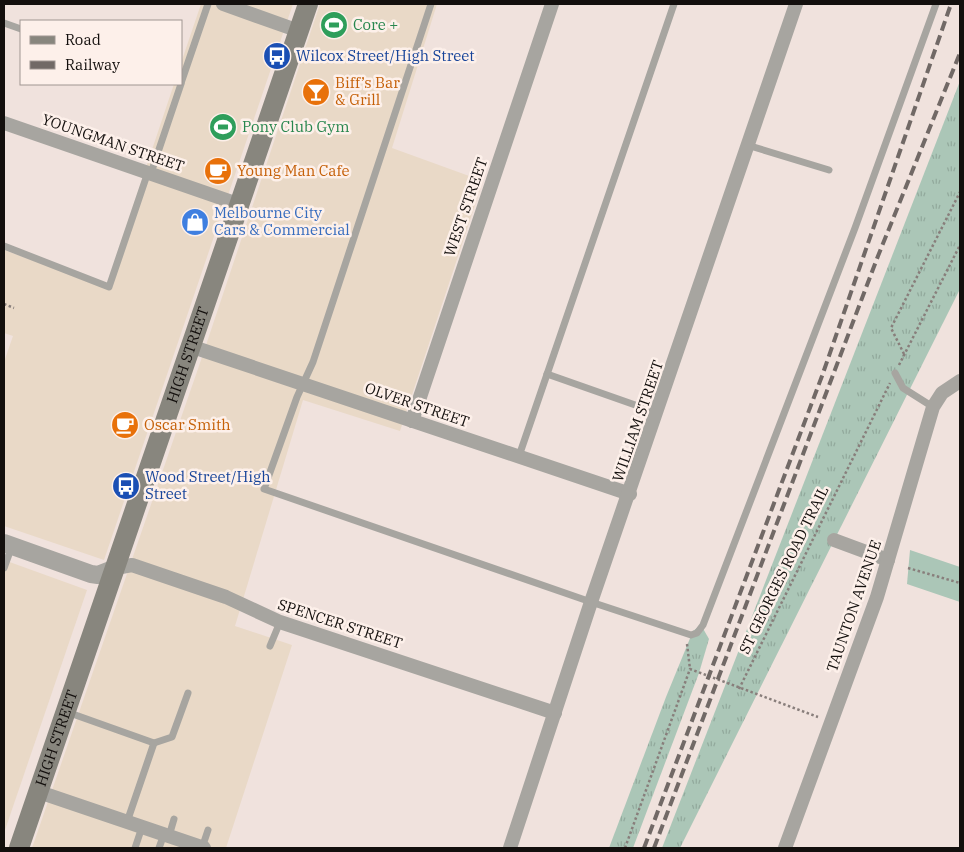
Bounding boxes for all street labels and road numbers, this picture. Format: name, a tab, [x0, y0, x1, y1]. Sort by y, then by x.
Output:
street label: YOUNGMAN STREET	[39, 109, 187, 176]
street label: WEST STREET	[440, 155, 491, 259]
street label: HIGH STREET	[162, 304, 213, 406]
street label: WILLIAM STREET	[608, 357, 667, 484]
street label: OLVER STREET	[362, 378, 472, 431]
street label: ST GEORGES ROAD TRAIL	[735, 483, 833, 657]
street label: TAUNTON AVENUE	[822, 537, 885, 674]
street label: SPENCER STREET	[275, 594, 405, 653]
street label: HIGH STREET	[31, 687, 81, 789]

